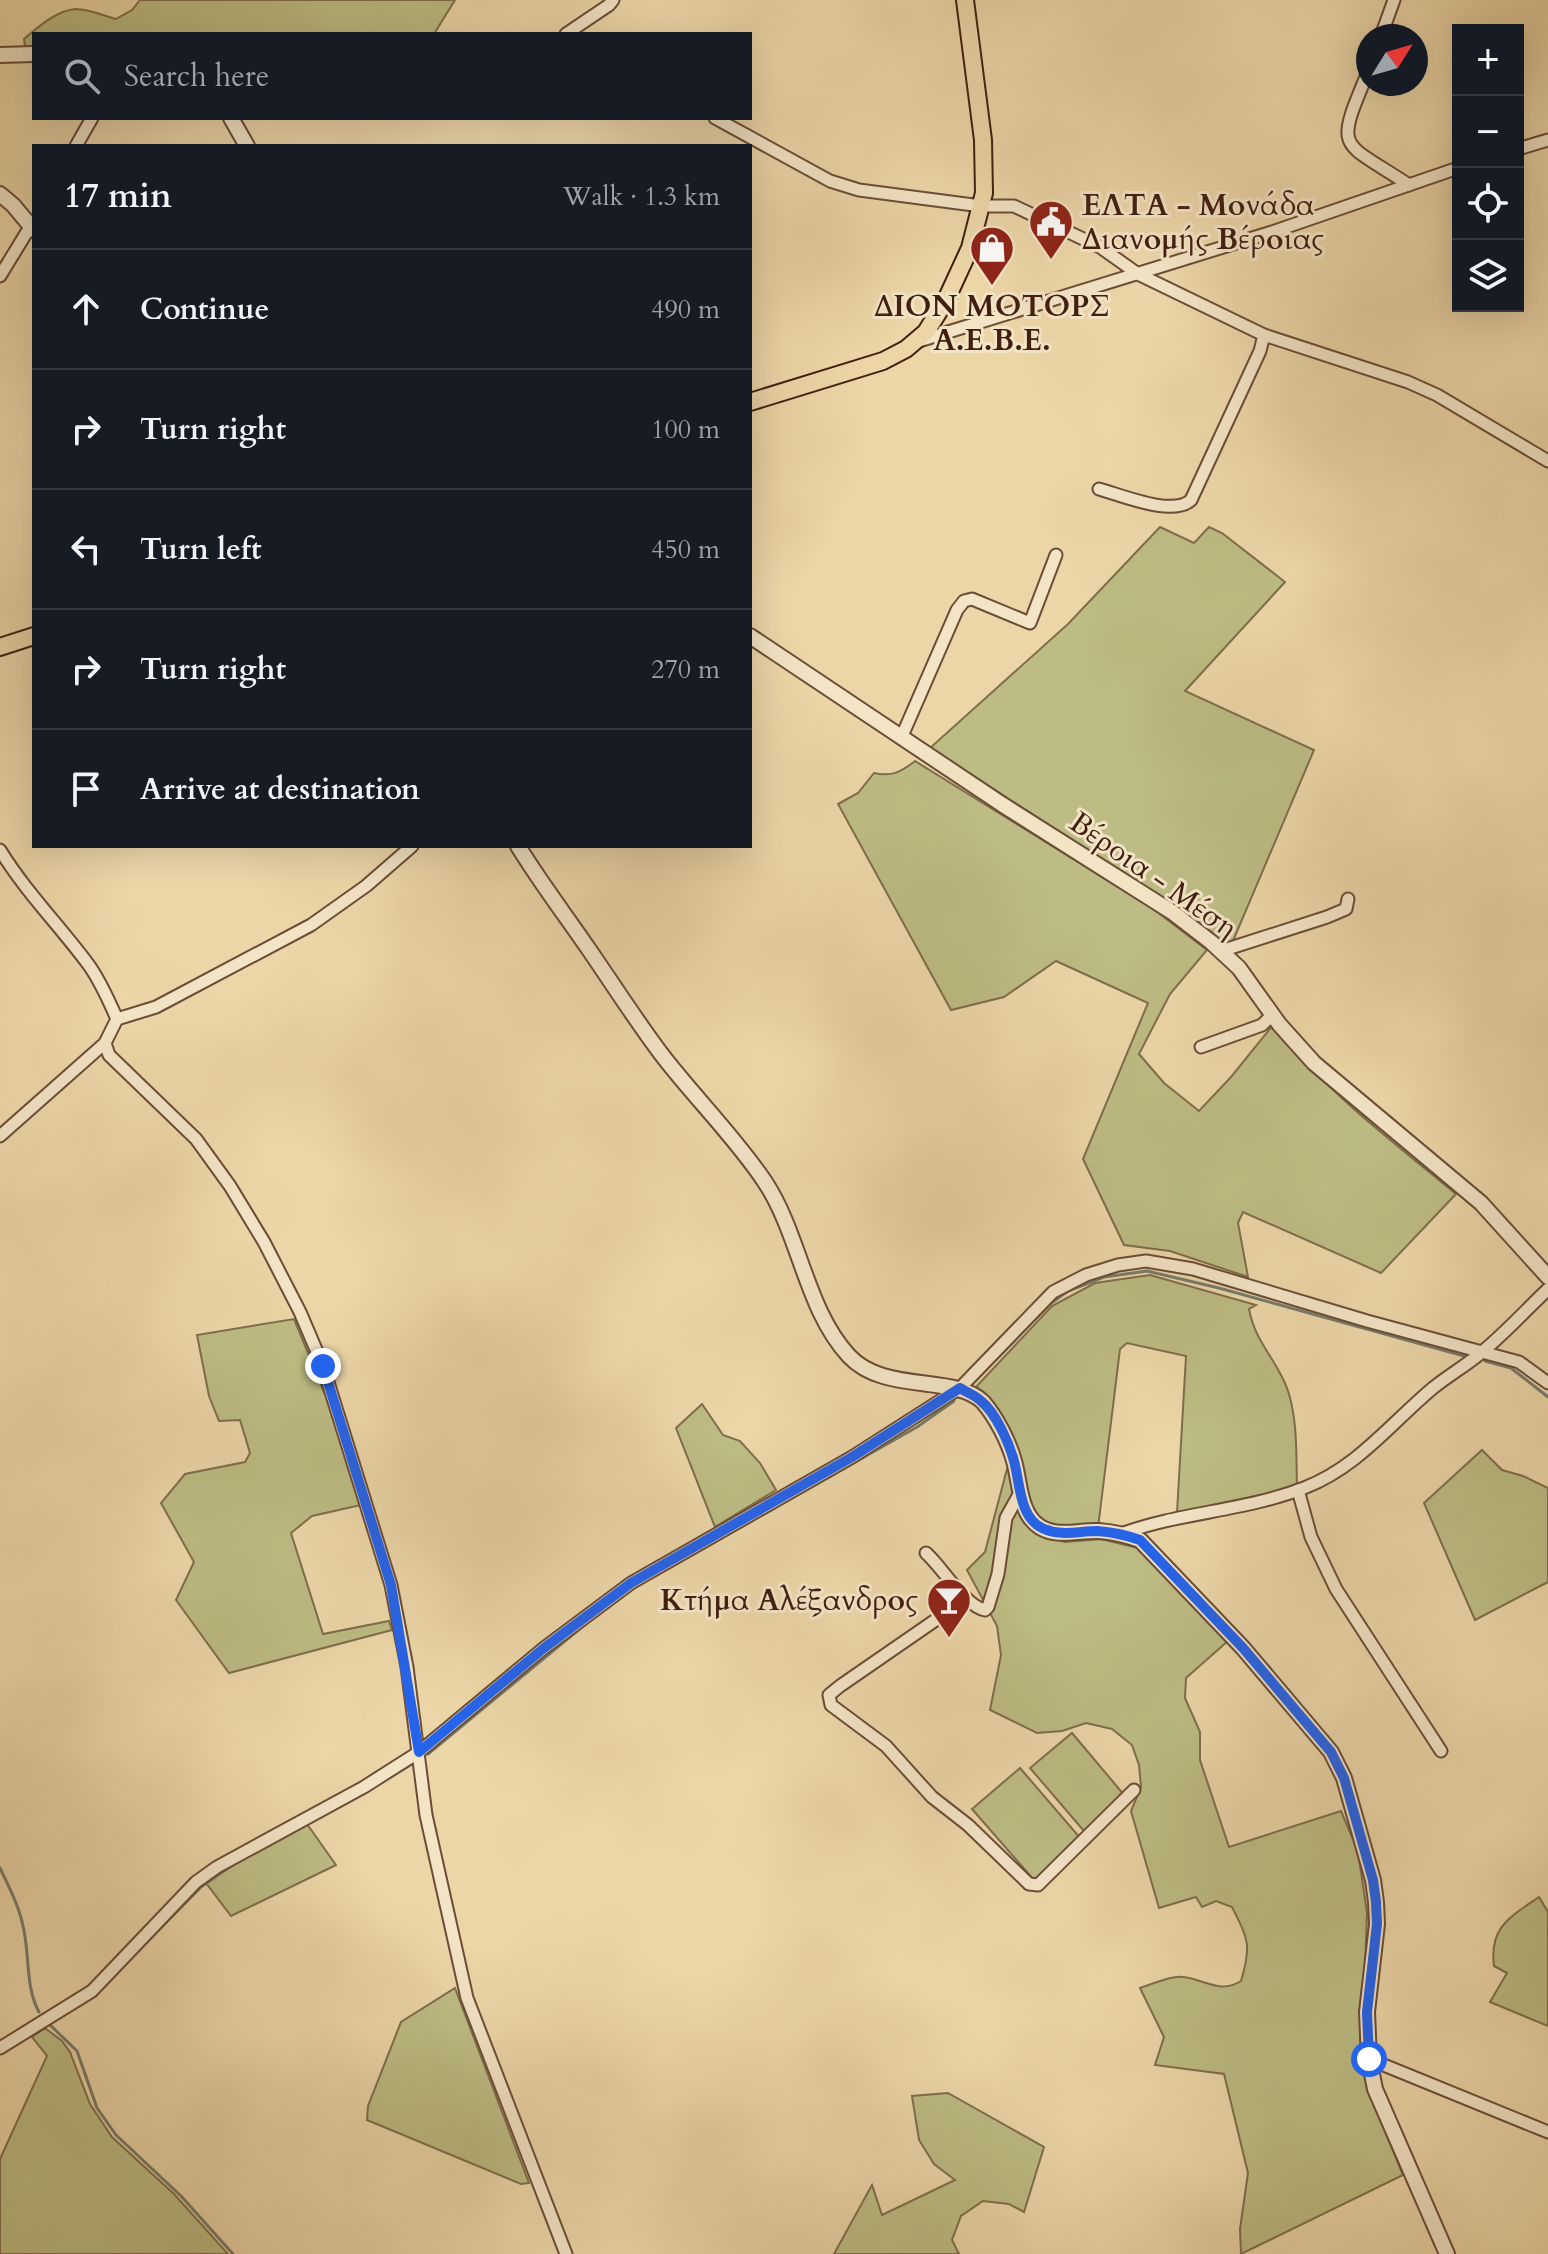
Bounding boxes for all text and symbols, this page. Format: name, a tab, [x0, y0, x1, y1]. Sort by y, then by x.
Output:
north arrow	[1356, 24, 1428, 96]
map controls	[1452, 24, 1524, 312]
button: +	[1452, 24, 1524, 96]
search box	[32, 32, 752, 120]
icon: search	[60, 54, 104, 98]
text: Search here	[124, 56, 269, 97]
button: −	[1452, 96, 1524, 168]
button: locate	[1452, 168, 1524, 240]
text: 17 min	[64, 173, 172, 219]
text: Walk · 1.3 km	[563, 179, 720, 214]
place label: ΕΛΤΑ - Μονάδα Διανομής Βέροιας	[1082, 185, 1324, 260]
public building icon: ΕΛΤΑ - Μονάδα Διανομής Βέροιας	[1027, 198, 1075, 261]
shop icon: ΔΙΟΝ ΜΟΤΟΡΣ Α.Ε.Β.Ε.	[968, 224, 1016, 287]
button: layers	[1452, 240, 1524, 312]
place label: ΔΙΟΝ ΜΟΤΟΡΣ Α.Ε.Β.Ε.	[874, 286, 1110, 361]
icon: ahead	[64, 287, 108, 331]
text: Continue	[140, 289, 269, 330]
text: 490 m	[651, 292, 720, 327]
icon: right	[64, 407, 108, 451]
text: Turn right	[140, 409, 286, 450]
text: 100 m	[651, 412, 720, 447]
icon: left	[64, 527, 108, 571]
text: Turn left	[140, 529, 262, 570]
text: 450 m	[651, 532, 720, 567]
icon: right	[64, 647, 108, 691]
text: Turn right	[140, 649, 286, 690]
text: 270 m	[651, 652, 720, 687]
icon: arrive	[64, 767, 108, 811]
text: Arrive at destination	[140, 769, 420, 810]
street label: Βέροια - Μέση	[1061, 802, 1245, 948]
route end	[305, 1348, 341, 1384]
bar icon: Κτήμα Αλέξανδρος	[925, 1576, 973, 1639]
place label: Κτήμα Αλέξανδρος	[660, 1580, 918, 1621]
route start	[1351, 2041, 1387, 2077]

